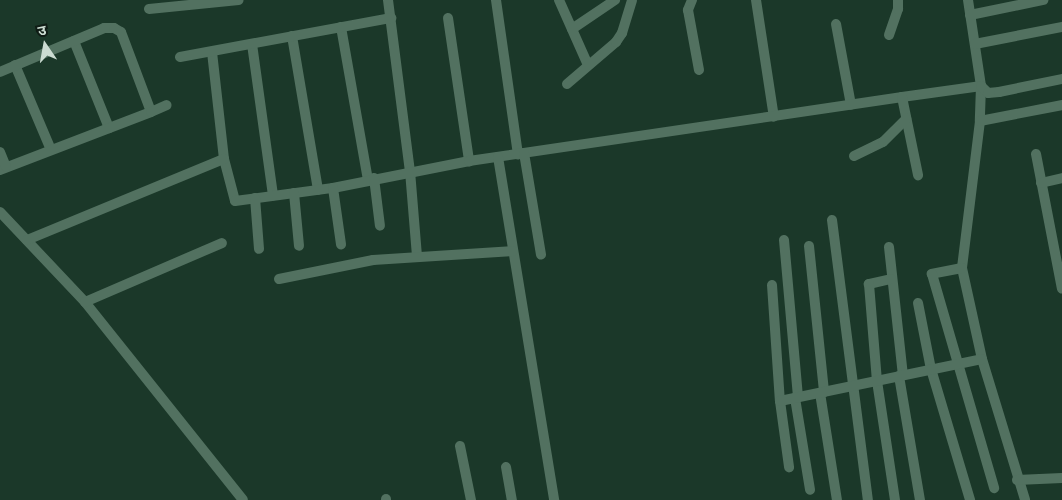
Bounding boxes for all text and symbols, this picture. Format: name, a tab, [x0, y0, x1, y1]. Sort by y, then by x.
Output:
north arrow	[20, 20, 70, 70]
text: उ	[36, 21, 48, 40]

